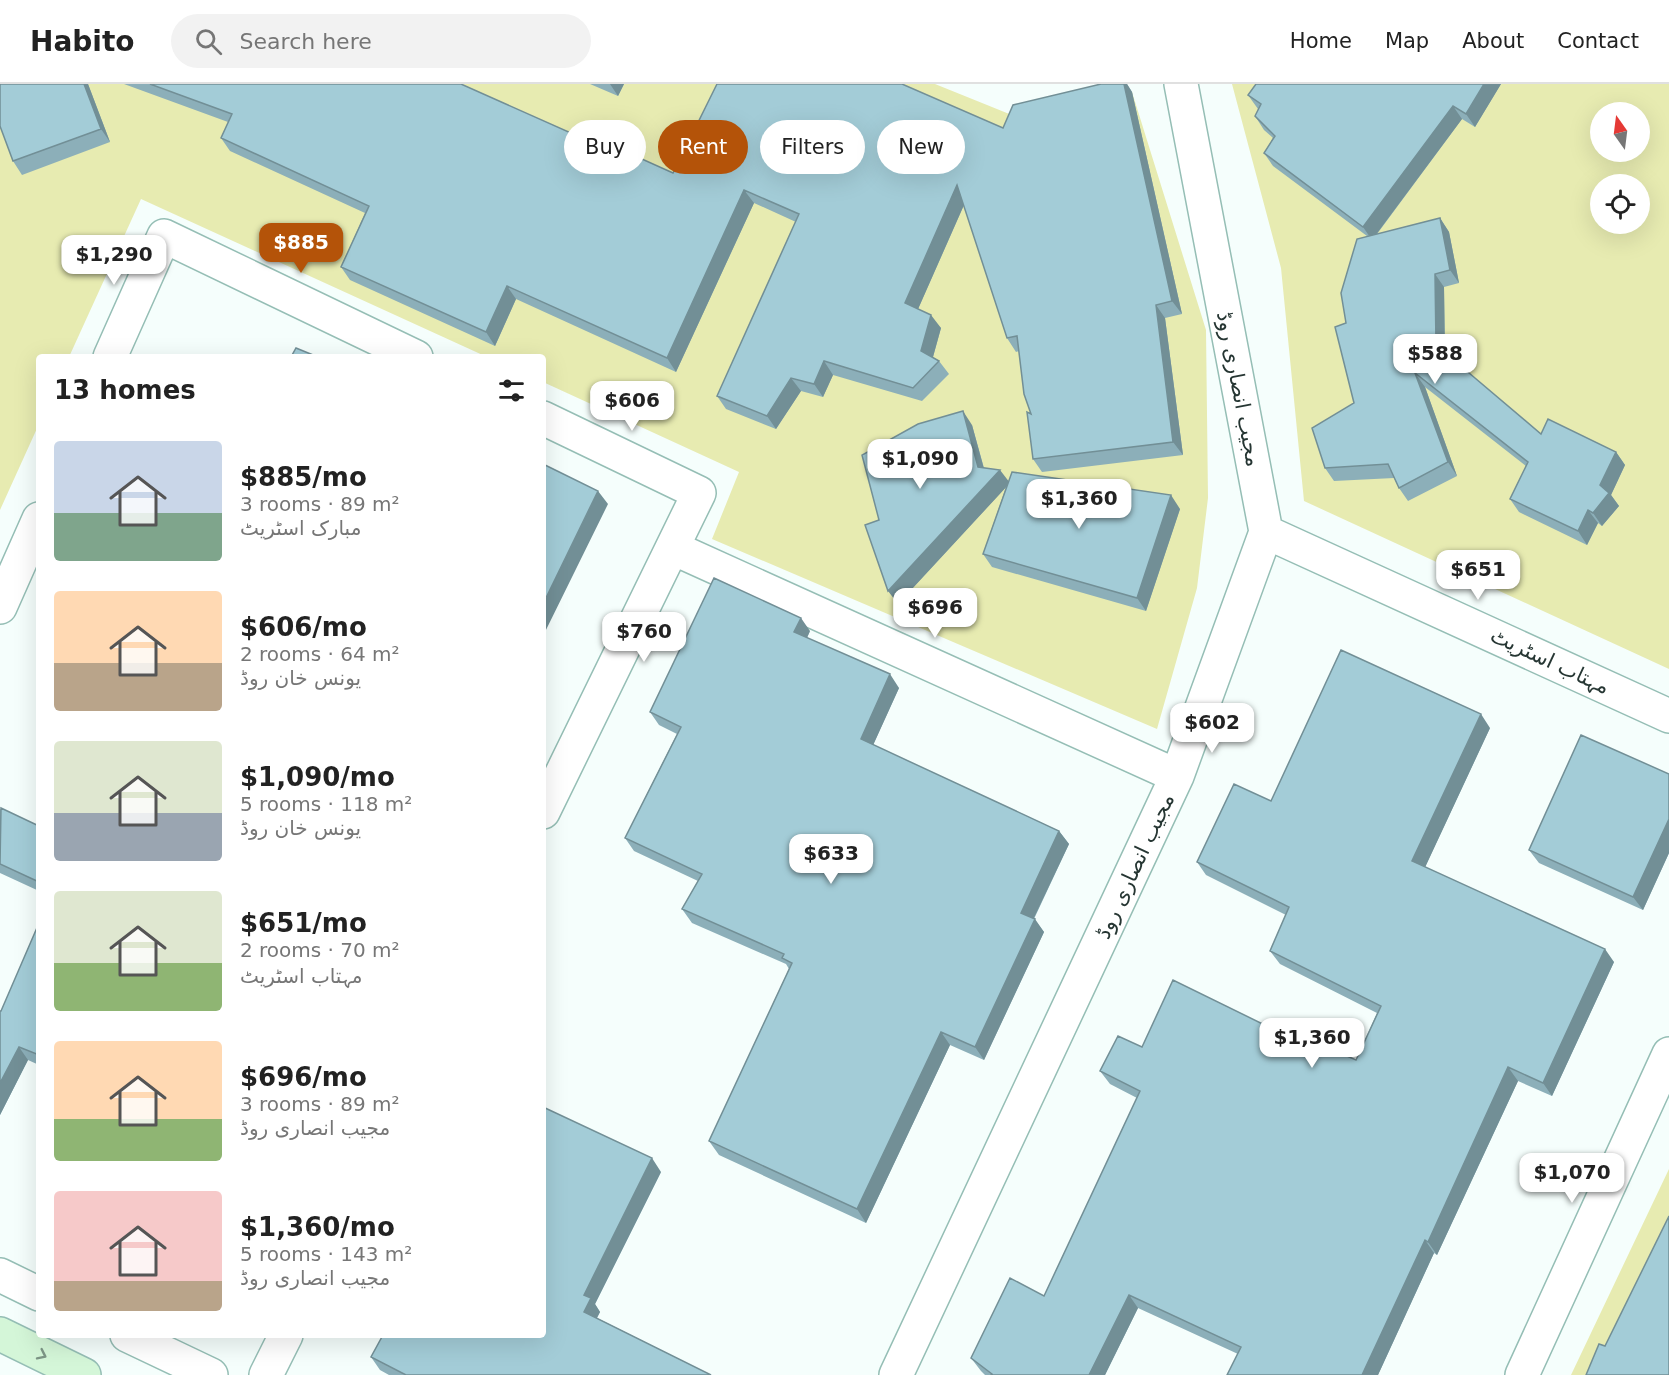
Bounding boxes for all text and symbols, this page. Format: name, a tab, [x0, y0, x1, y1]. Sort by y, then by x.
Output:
search box	[171, 14, 591, 68]
text: Habito	[30, 25, 135, 58]
icon: search	[192, 25, 225, 58]
text: Search here	[240, 29, 372, 54]
text: Home	[1290, 29, 1352, 53]
text: Map	[1385, 29, 1429, 53]
text: About	[1462, 29, 1524, 53]
text: Contact	[1557, 29, 1639, 53]
north arrow	[1590, 102, 1650, 162]
map controls	[1590, 102, 1650, 234]
chip: Buy	[564, 120, 646, 174]
chip: Rent	[658, 120, 748, 174]
chip: Filters	[760, 120, 865, 174]
chip: New	[877, 120, 965, 174]
button: locate	[1590, 174, 1650, 234]
pin: $885	[265, 223, 337, 274]
text: $885	[273, 230, 329, 254]
pin: $1,290	[65, 235, 163, 286]
text: $1,290	[75, 242, 153, 266]
street label: مجیب انصاری روڈ	[1212, 309, 1266, 469]
pin: $588	[1399, 334, 1471, 385]
text: $588	[1407, 341, 1463, 365]
icon: filters	[495, 374, 528, 407]
text: 13 homes	[54, 375, 196, 405]
pin: $606	[596, 381, 668, 432]
text: $606	[604, 388, 660, 412]
pin: $1,090	[871, 439, 969, 490]
text: $1,090	[881, 446, 959, 470]
text: $885/mo	[240, 462, 367, 492]
icon: home	[102, 465, 174, 537]
pin: $1,360	[1030, 479, 1128, 530]
text: $1,360	[1040, 486, 1118, 510]
text: 3 rooms · 89 m²	[240, 492, 400, 516]
text: مبارک اسٹریٹ	[240, 516, 361, 540]
pin: $651	[1442, 550, 1514, 601]
text: $651	[1450, 557, 1506, 581]
pin: $696	[899, 588, 971, 639]
text: $696	[907, 595, 963, 619]
text: $606/mo	[240, 612, 367, 642]
pin: $760	[608, 612, 680, 663]
icon: home	[102, 615, 174, 687]
text: $760	[616, 619, 672, 643]
street label: مہتاب اسٹریٹ	[1486, 623, 1613, 700]
text: 2 rooms · 64 m²	[240, 642, 400, 666]
text: یونس خان روڈ	[240, 666, 361, 690]
pin: $602	[1176, 703, 1248, 754]
text: $602	[1184, 710, 1240, 734]
text: $1,090/mo	[240, 762, 395, 792]
icon: home	[102, 765, 174, 837]
street label: مجیب انصاری روڈ	[1091, 790, 1179, 942]
text: 5 rooms · 118 m²	[240, 792, 412, 816]
text: یونس خان روڈ	[240, 816, 361, 840]
pin: $633	[795, 834, 867, 885]
text: $633	[803, 841, 859, 865]
text: $651/mo	[240, 908, 367, 938]
icon: home	[102, 915, 174, 987]
text: 2 rooms · 70 m²	[240, 938, 400, 962]
text: مہتاب اسٹریٹ	[240, 964, 363, 988]
pin: $1,360	[1263, 1018, 1361, 1069]
text: $1,360	[1273, 1025, 1351, 1049]
text: $696/mo	[240, 1062, 367, 1092]
icon: home	[102, 1065, 174, 1137]
text: 3 rooms · 89 m²	[240, 1092, 400, 1116]
text: مجیب انصاری روڈ	[240, 1116, 390, 1140]
pin: $1,070	[1523, 1153, 1621, 1204]
text: $1,070	[1533, 1160, 1611, 1184]
text: $1,360/mo	[240, 1212, 395, 1242]
icon: home	[102, 1215, 174, 1287]
text: 5 rooms · 143 m²	[240, 1242, 412, 1266]
text: مجیب انصاری روڈ	[240, 1266, 390, 1290]
one-way arrow	[35, 1347, 46, 1359]

